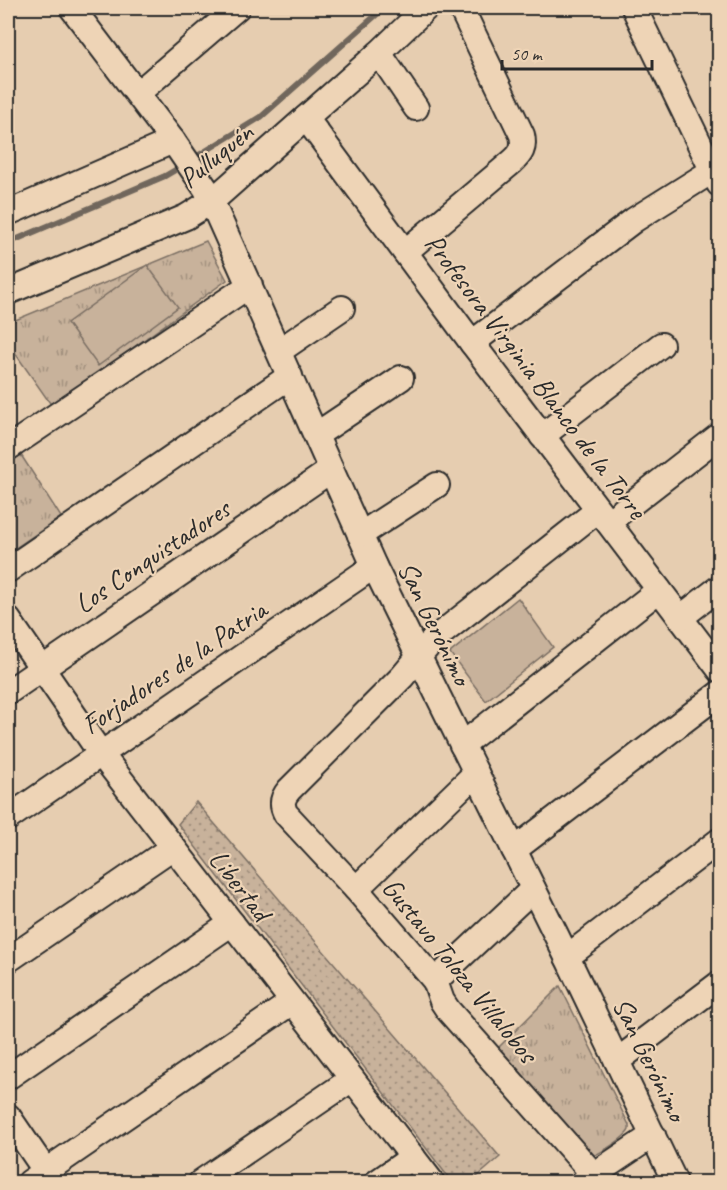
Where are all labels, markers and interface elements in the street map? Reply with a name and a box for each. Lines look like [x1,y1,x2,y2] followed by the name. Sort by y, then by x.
[502,33,652,71] scale bar
[511,43,544,65] text: 50 m
[172,114,261,195] street label: Pulluquén
[417,227,656,527] street label: Profesora Virginia Blanco de la Torre
[68,490,238,621] street label: Los Conquistadores
[390,556,481,693] street label: San Gerónimo
[75,591,275,742] street label: Forjadores de la Patria
[201,842,281,931] street label: Libertad
[375,870,547,1071] street label: Gustavo Toloza Villalobos
[605,992,696,1129] street label: San Gerónimo

